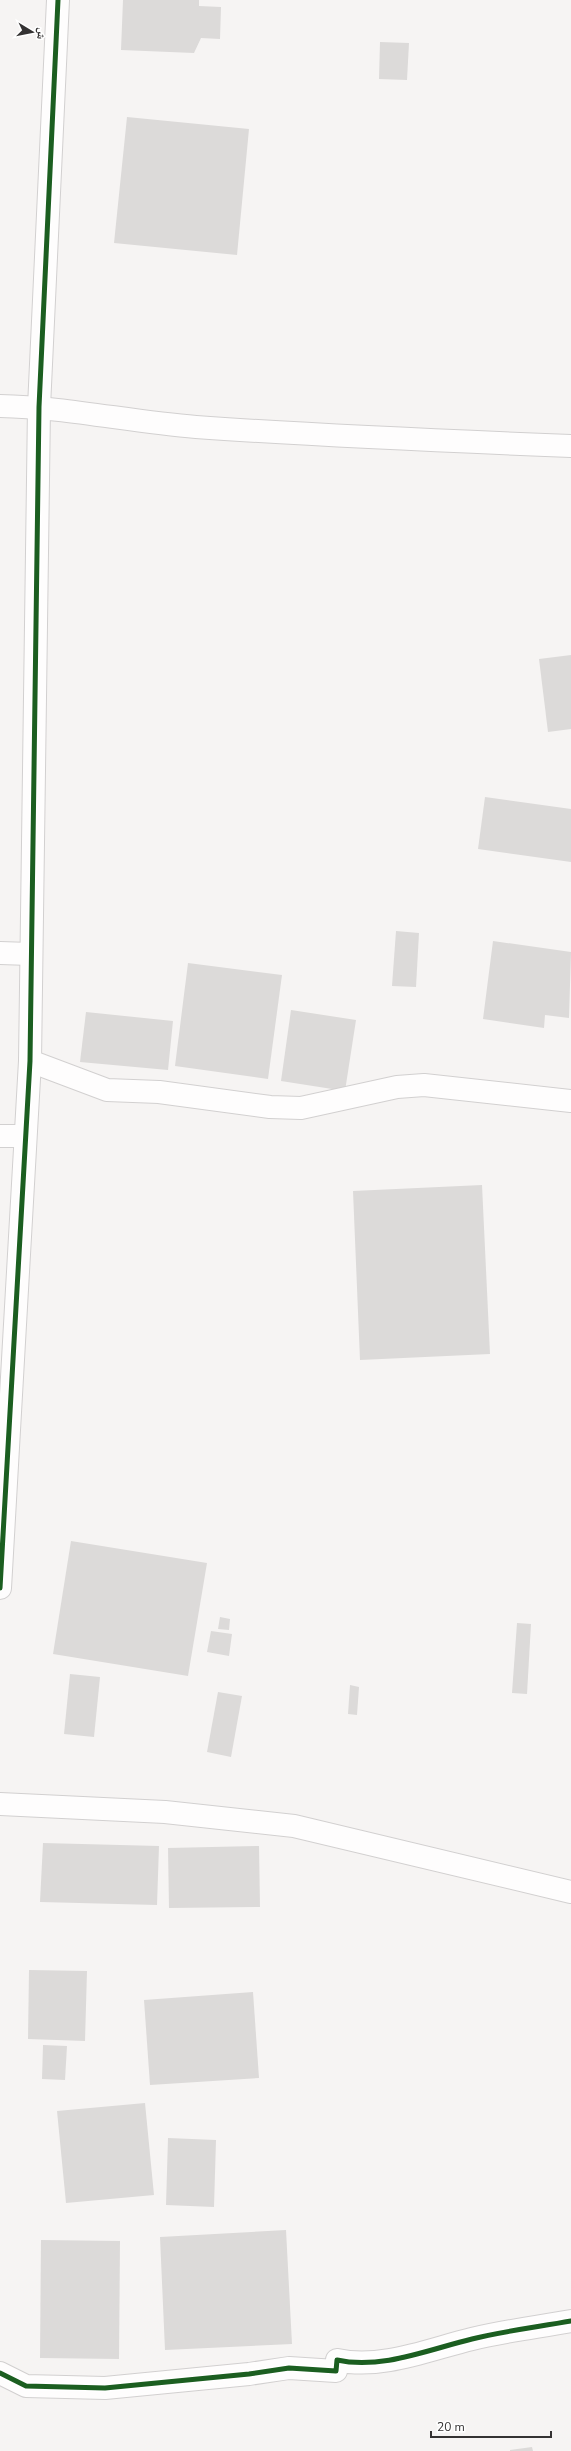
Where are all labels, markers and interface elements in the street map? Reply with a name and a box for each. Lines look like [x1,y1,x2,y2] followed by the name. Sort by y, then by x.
[12,12,52,52] north arrow
[33,27,50,41] text: ش
[431,2413,551,2439] scale bar
[437,2419,465,2435] text: 20 m

